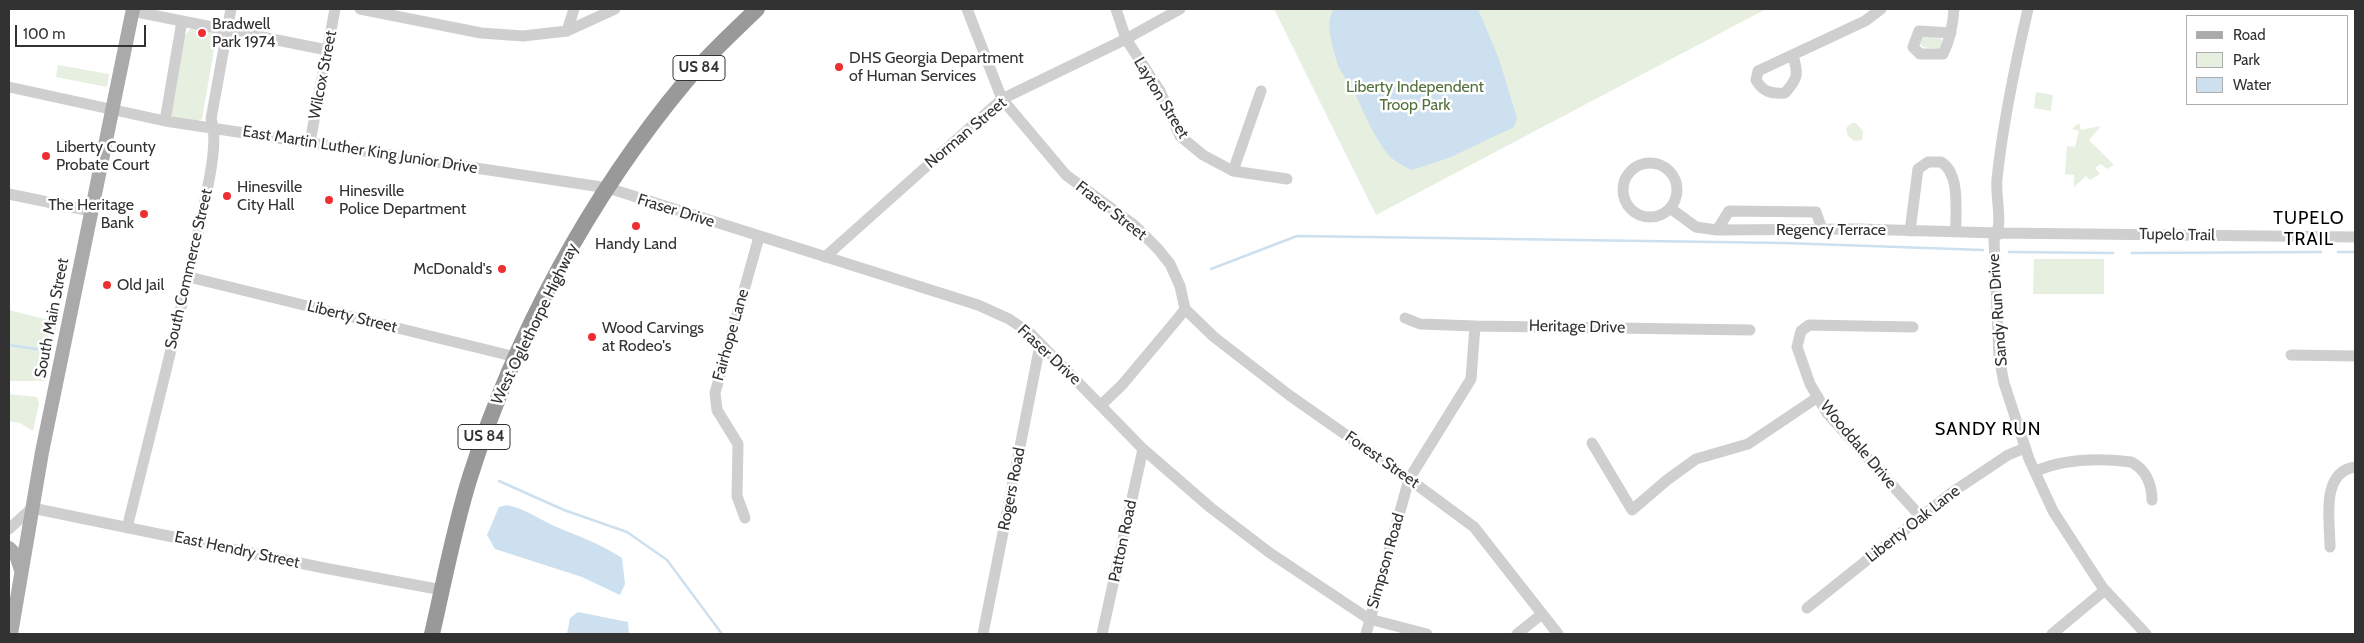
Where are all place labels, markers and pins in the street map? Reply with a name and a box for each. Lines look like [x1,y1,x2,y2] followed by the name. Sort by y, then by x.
[212,14,275,52] place label: Bradwell Park 1974
[196,27,208,39] marker: Bradwell Park 1974
[849,48,1024,86] place label: DHS Georgia Department of Human Services
[833,61,845,73] marker: DHS Georgia Department of Human Services
[56,137,156,175] place label: Liberty County Probate Court
[40,150,52,162] marker: Liberty County Probate Court
[237,177,302,215] place label: Hinesville City Hall
[339,181,466,219] place label: Hinesville Police Department
[221,190,233,202] marker: Hinesville City Hall
[323,194,335,206] marker: Hinesville Police Department
[48,195,134,233] place label: The Heritage Bank
[138,208,150,220] marker: The Heritage Bank
[630,220,642,232] marker: Handy Land
[595,234,677,254] place label: Handy Land
[413,259,492,279] place label: McDonald's
[496,263,508,275] marker: McDonald's
[117,275,164,295] place label: Old Jail
[101,279,113,291] marker: Old Jail
[602,318,704,356] place label: Wood Carvings at Rodeo's
[586,331,598,343] marker: Wood Carvings at Rodeo's

